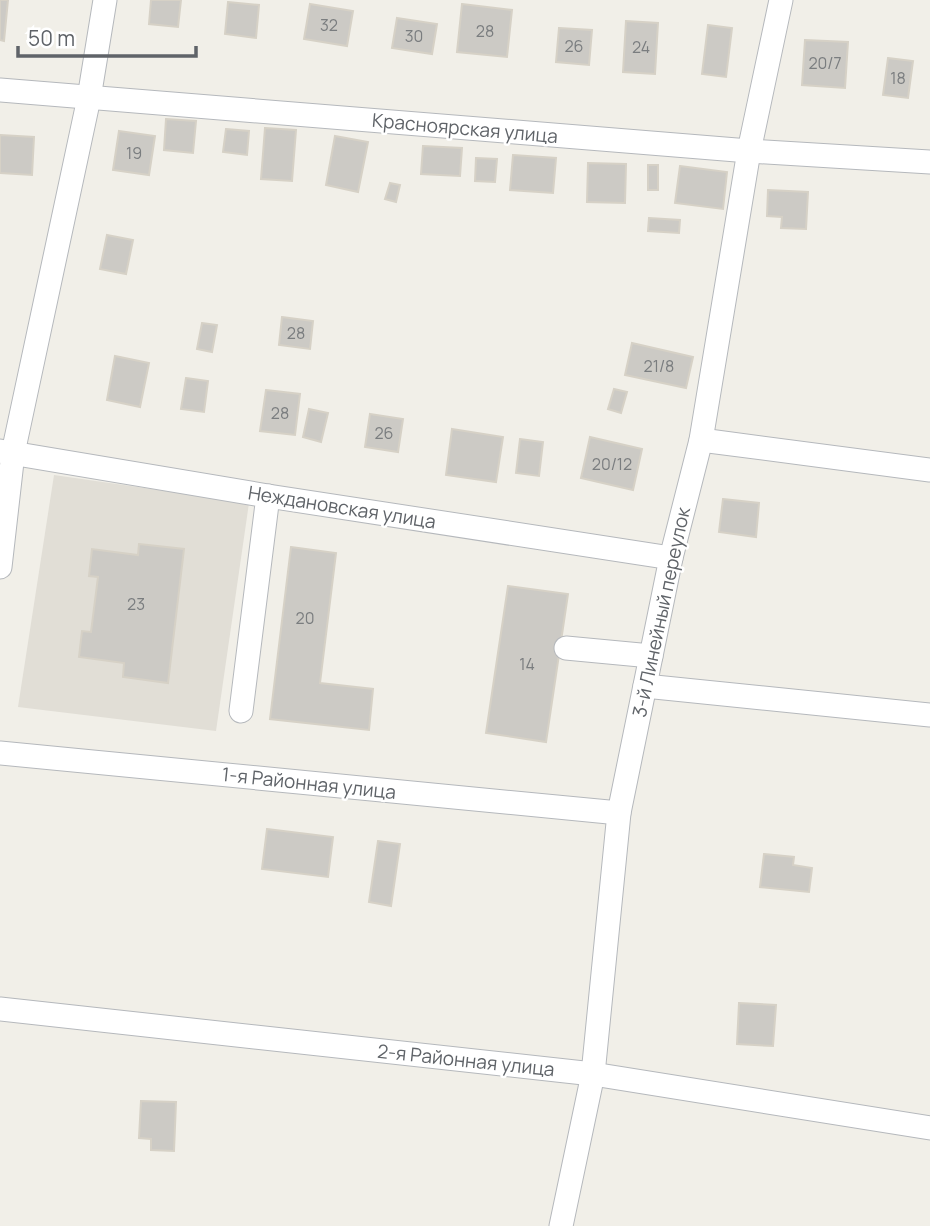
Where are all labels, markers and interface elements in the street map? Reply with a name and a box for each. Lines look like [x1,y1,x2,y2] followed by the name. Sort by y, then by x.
[18,14,196,58] scale bar
[320,14,338,36] house number: 32
[476,20,494,42] house number: 28
[28,24,75,52] text: 50 m
[405,25,423,47] house number: 30
[564,35,584,57] house number: 26
[632,36,650,58] house number: 24
[808,52,842,74] house number: 20/7
[890,67,906,89] house number: 18
[371,107,559,149] street label: Красноярская улица
[126,142,142,164] house number: 19
[287,322,305,344] house number: 28
[644,355,674,377] house number: 21/8
[271,402,289,424] house number: 28
[374,422,394,444] house number: 26
[592,453,632,475] house number: 20/12
[246,479,438,535] street label: Неждановская улица
[626,504,696,719] street label: 3-й Линейный переулок
[127,593,145,615] house number: 23
[296,607,314,629] house number: 20
[519,653,535,675] house number: 14
[221,761,397,805] street label: 1-я Районная улица
[376,1038,556,1082] street label: 2-я Районная улица

